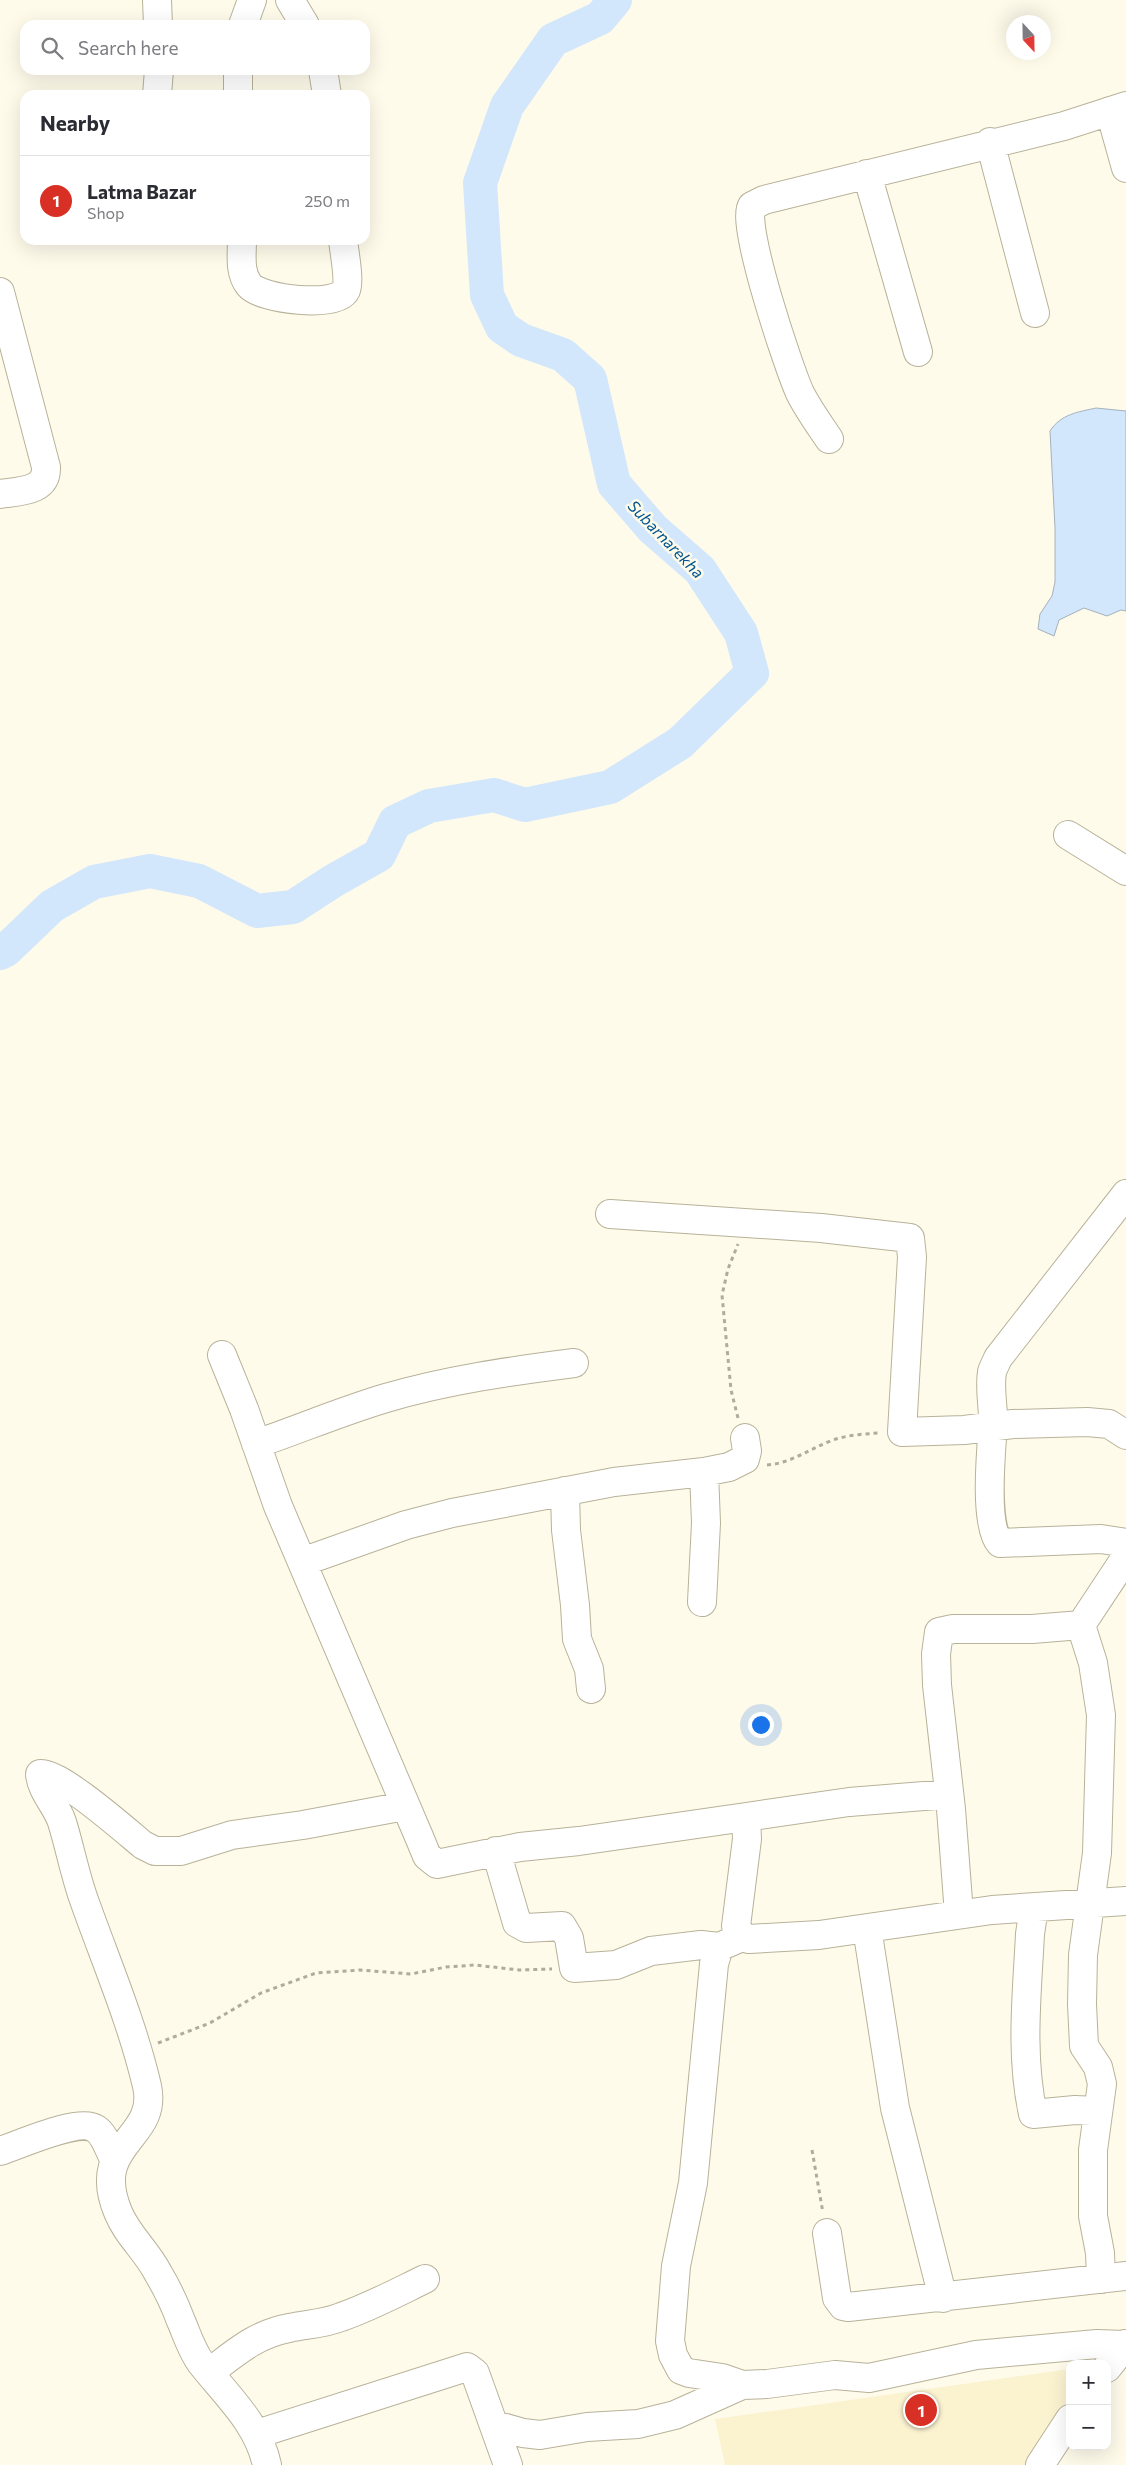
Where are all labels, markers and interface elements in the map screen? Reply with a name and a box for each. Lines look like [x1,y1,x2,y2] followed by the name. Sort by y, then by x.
[1006,15,1051,60] north arrow
[20,20,370,75] search box
[38,34,66,62] icon: search
[78,36,178,59] text: Search here
[40,110,110,135] text: Nearby
[87,180,197,203] text: Latma Bazar
[52,191,60,210] text: 1
[304,191,350,210] text: 250 m
[87,203,125,222] text: Shop
[624,496,708,582] water label: Subarnarekha
[748,1712,774,1738] your location
[1066,2360,1111,2450] map controls
[1066,2360,1111,2405] button: +
[905,2391,937,2429] pin: 1
[1066,2405,1111,2450] button: −

